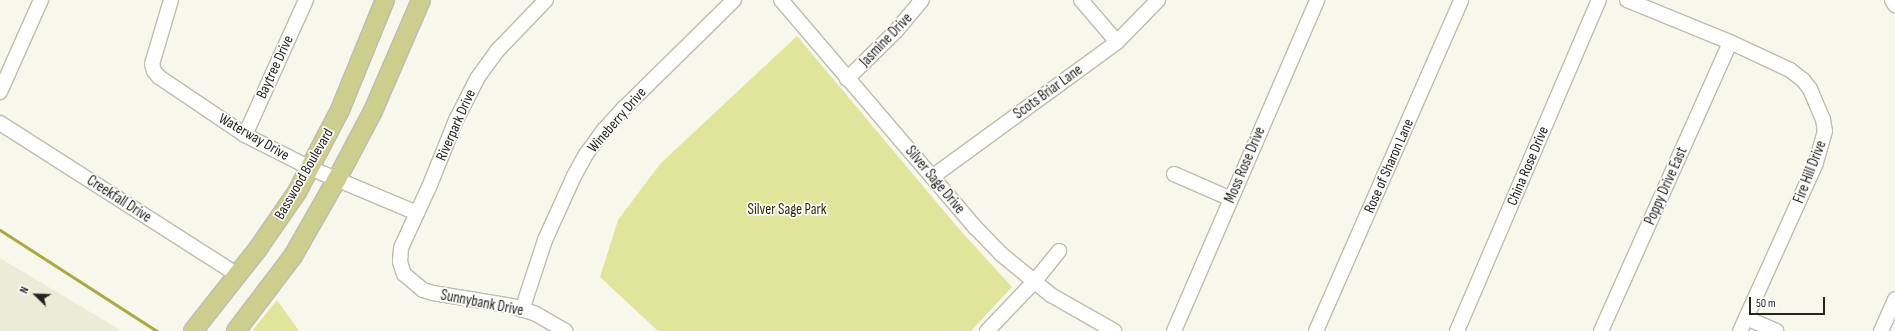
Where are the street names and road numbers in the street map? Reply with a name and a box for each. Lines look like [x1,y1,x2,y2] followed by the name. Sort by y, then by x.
[856,9,916,71] street label: Jasmine Drive
[253,33,297,101] street label: Baytree Drive
[1010,61,1086,123] street label: Scots Briar Lane
[584,84,650,156] street label: Wineberry Drive
[432,86,480,164] street label: Riverpark Drive
[216,110,292,164] street label: Waterway Drive
[1360,116,1418,216] street label: Rose of Sharon Lane
[1221,124,1269,206] street label: Moss Rose Drive
[1503,124,1553,208] street label: China Rose Drive
[271,125,337,223] street label: Basswood Boulevard
[1790,138,1830,206] street label: Fire Hill Drive
[901,142,969,218] street label: Silver Sage Drive
[1641,144,1691,228] street label: Poppy Drive East
[83,172,155,226] street label: Creekfall Drive
[439,286,525,320] street label: Sunnybank Drive

